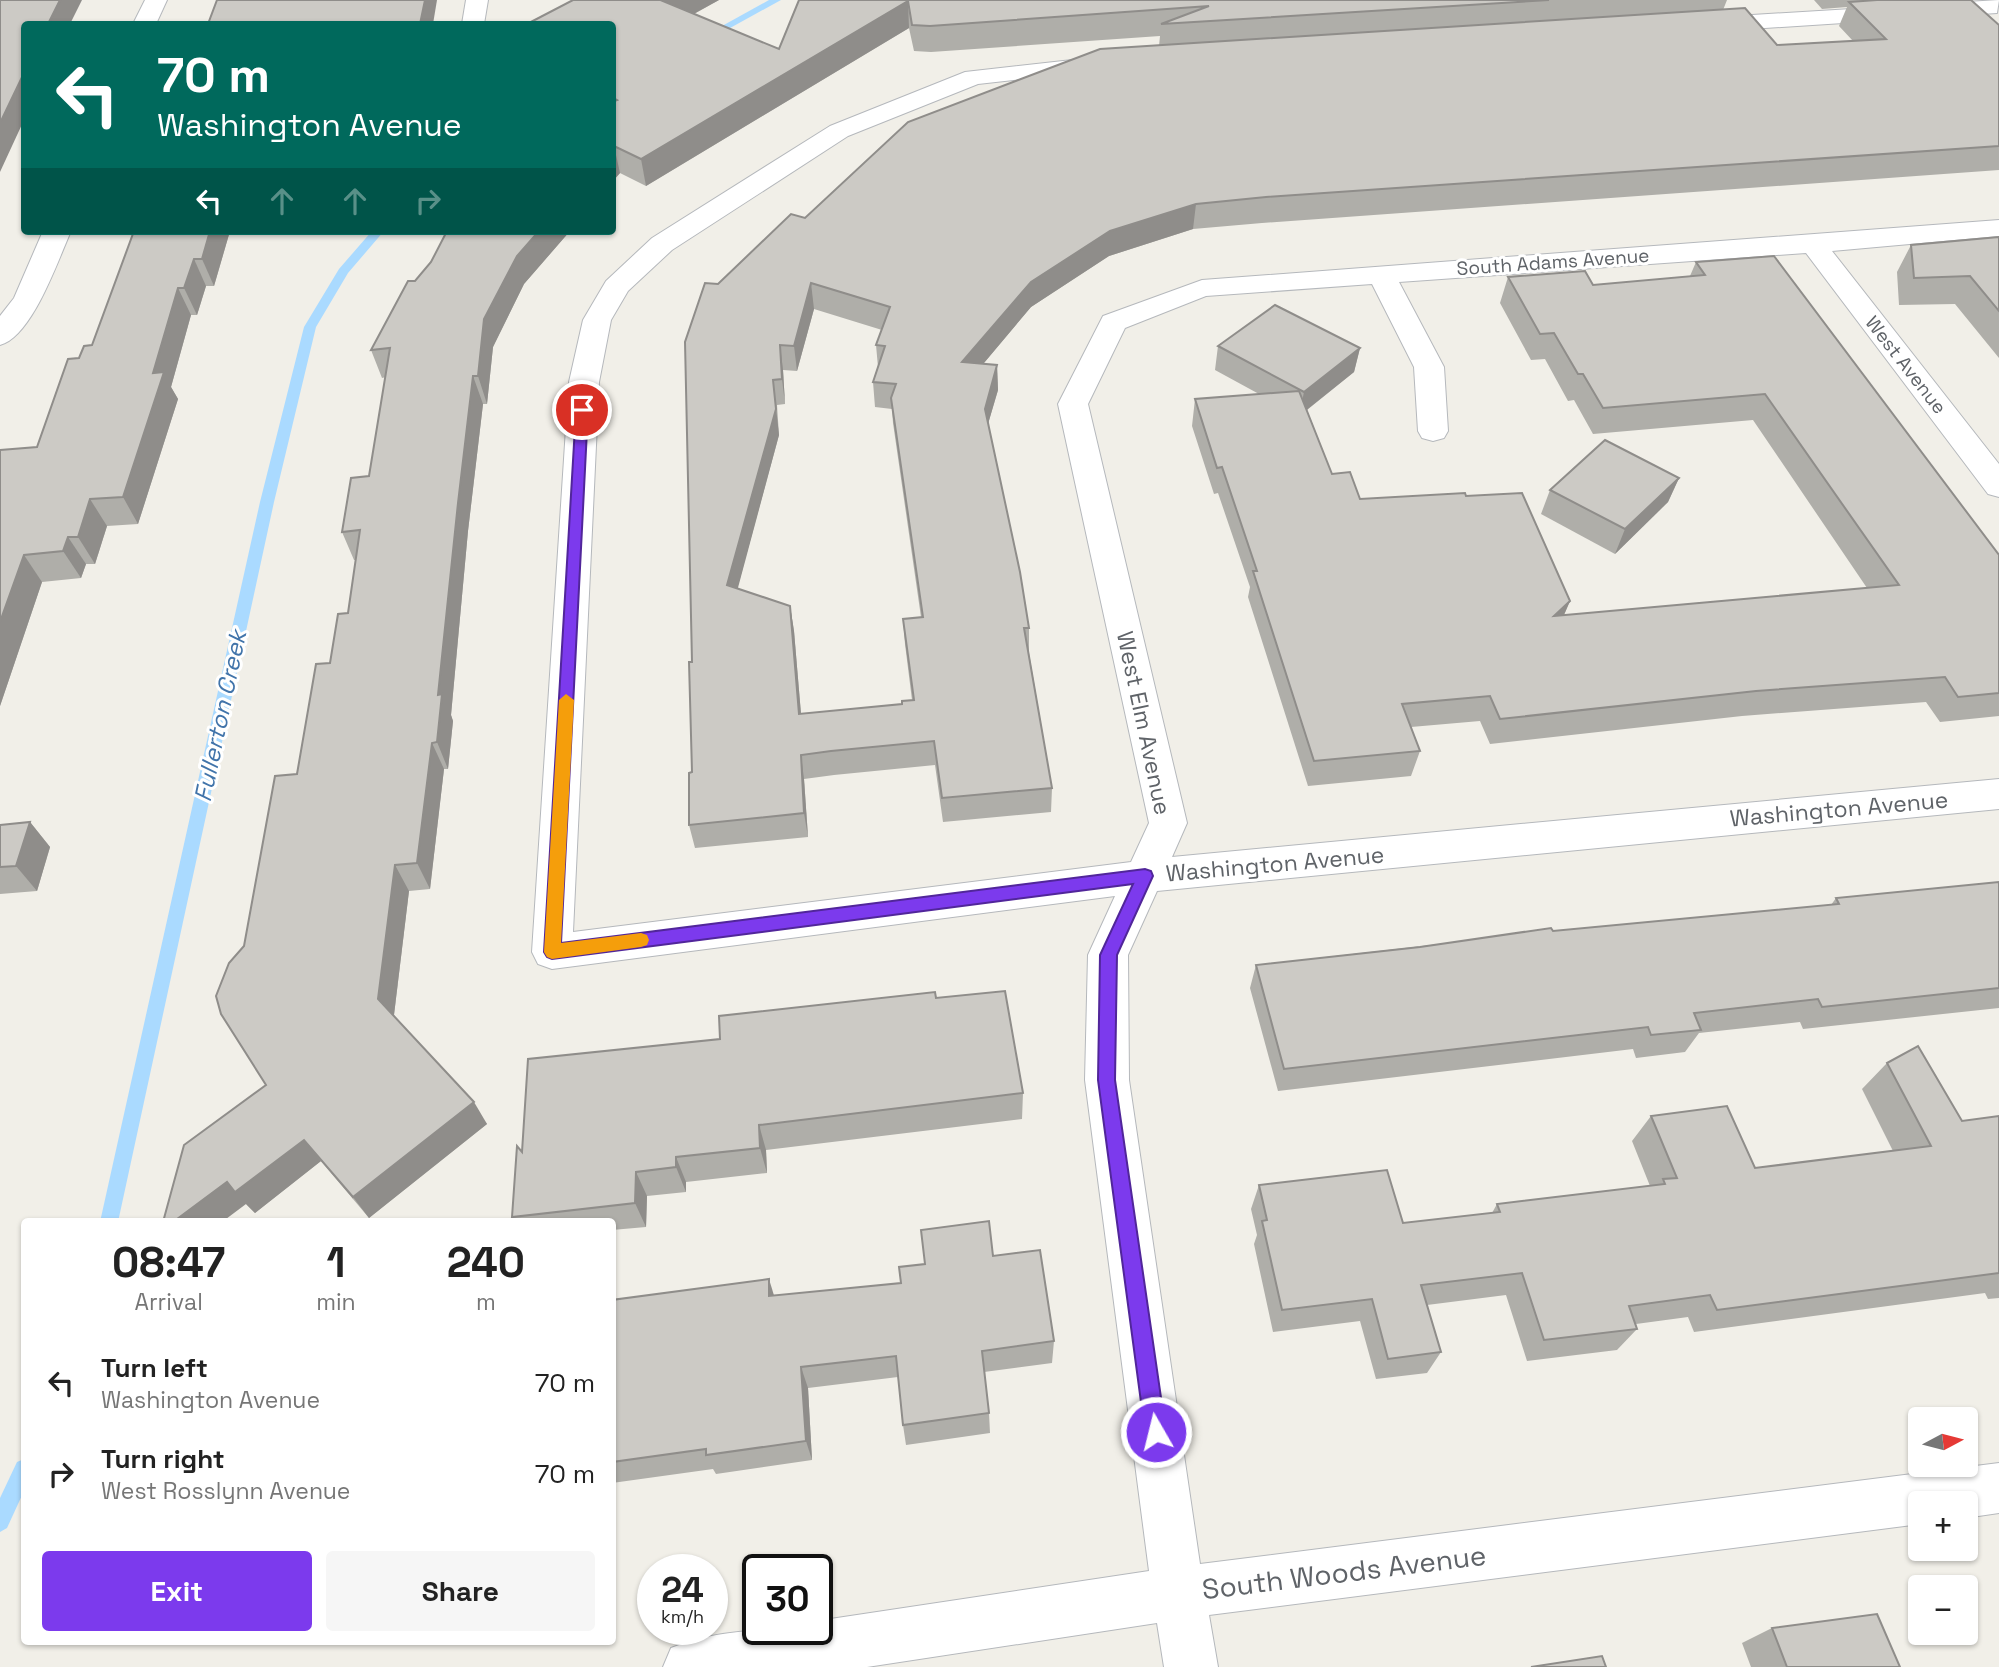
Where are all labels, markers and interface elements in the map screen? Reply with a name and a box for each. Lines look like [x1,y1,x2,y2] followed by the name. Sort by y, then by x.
[157,44,270,106] text: 70 m
[42,49,133,140] icon: left
[157,105,462,145] text: Washington Avenue
[190,182,228,220] icon: left
[263,182,301,220] icon: ahead
[336,182,374,220] icon: ahead
[409,182,447,220] icon: right
[1456,243,1650,281] street label: South Adams Avenue
[1860,311,1952,419] street label: West Avenue
[552,380,612,440] pin
[563,391,601,429] icon: arrive
[187,624,254,804] water label: Fullerton Creek
[1110,628,1178,818] street label: West Elm Avenue
[1729,785,1949,833] street label: Washington Avenue
[1165,840,1385,888] street label: Washington Avenue
[112,1236,225,1289] text: 08:47
[326,1236,345,1289] text: 1
[447,1236,525,1289] text: 240
[134,1287,203,1317] text: Arrival
[316,1287,356,1317] text: min
[476,1287,496,1317] text: m
[101,1351,208,1385] text: Turn left
[42,1364,80,1402] icon: left
[535,1366,595,1400] text: 70 m
[101,1385,320,1415] text: Washington Avenue
[1119,1395,1193,1469] position arrow
[1908,1407,1978,1477] north arrow
[1908,1407,1978,1645] map controls
[101,1442,225,1476] text: Turn right
[42,1455,80,1493] icon: right
[535,1457,595,1491] text: 70 m
[101,1476,351,1506] text: West Rosslynn Avenue
[1908,1491,1978,1561] button: +
[1200,1537,1488,1607] street label: South Woods Avenue
[42,1551,312,1631] button: Exit
[326,1551,595,1631] button: Share
[742,1554,833,1645] speed limit sign: 30
[661,1568,704,1612] text: 24
[1908,1575,1978,1645] button: −
[661,1605,704,1628] text: km/h

